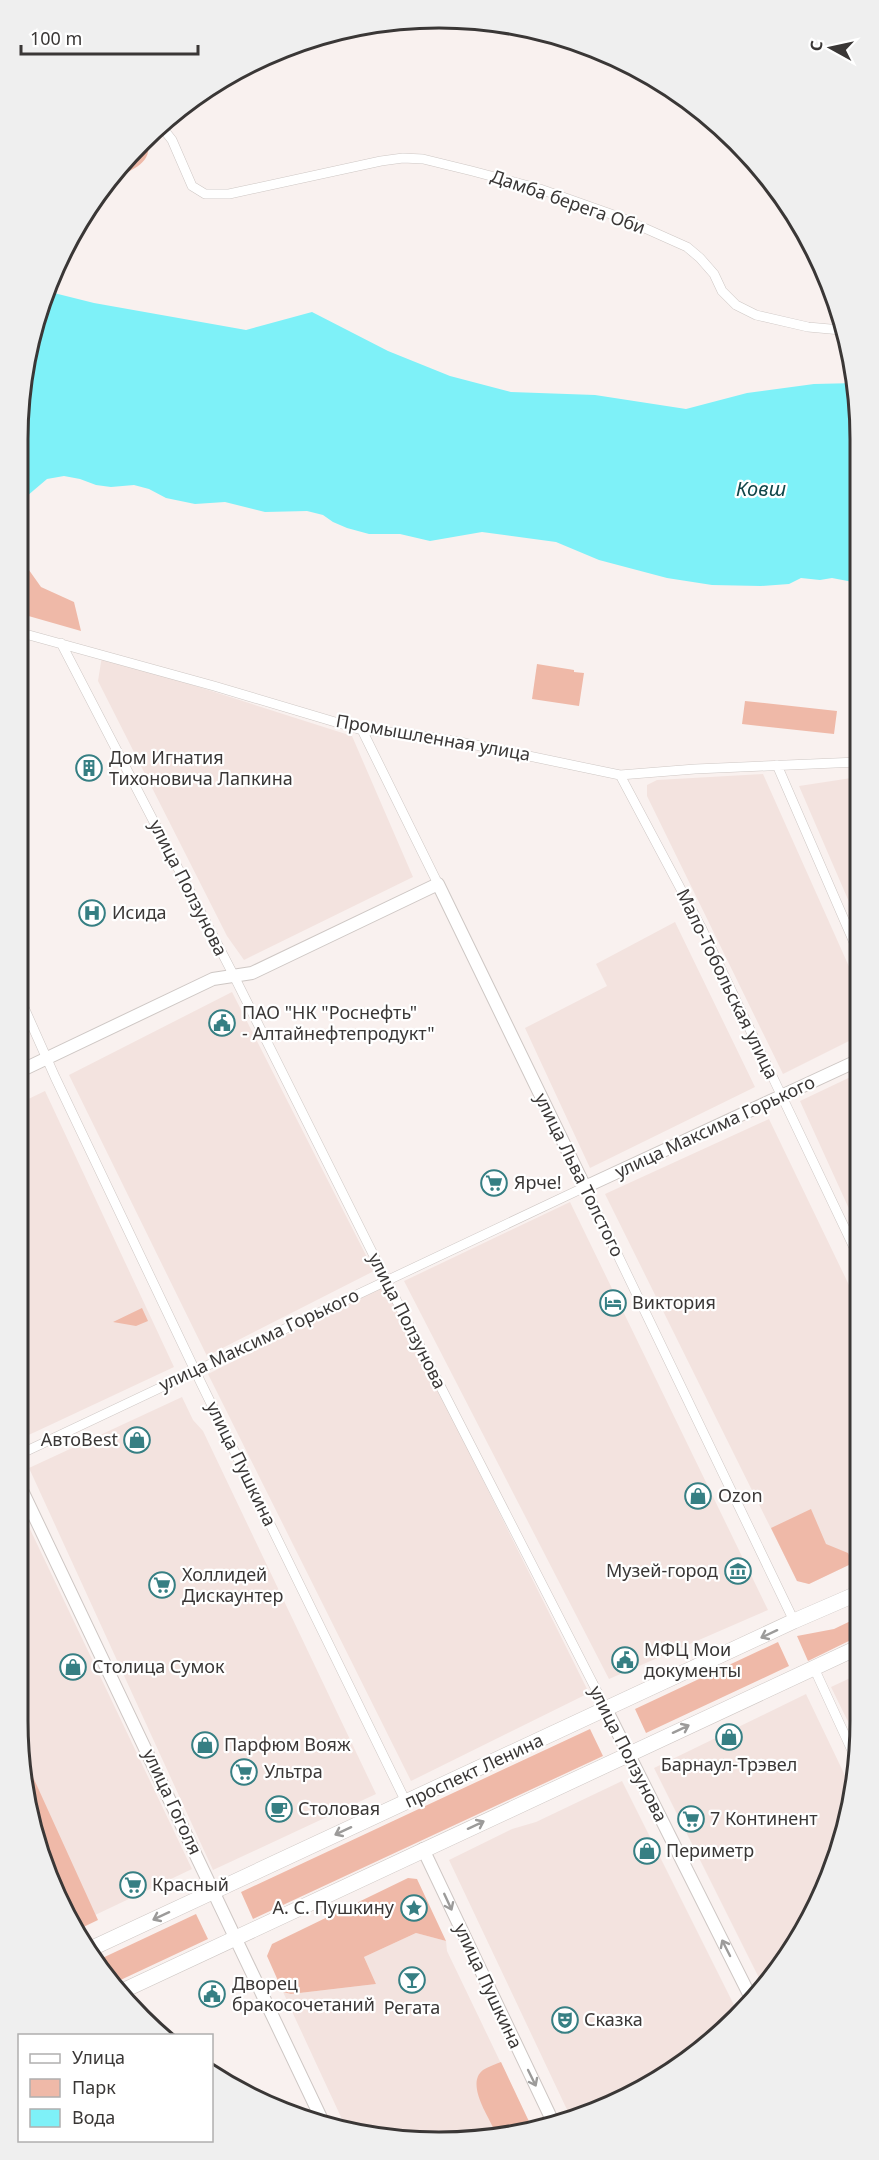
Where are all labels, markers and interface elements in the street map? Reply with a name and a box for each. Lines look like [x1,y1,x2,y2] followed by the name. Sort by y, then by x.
[21,18,198,56] scale bar
[801,18,861,78] north arrow
[30,26,82,50] text: 100 m
[805,39,828,53] text: С
[488,163,649,239] street label: Дамба берега Оби
[736,475,786,502] water label: Ковш
[334,708,532,766] street label: Промышленная улица
[109,745,293,790] place label: Дом Игнатия Тихоновича Лапкина
[74,753,104,783] building icon: Дом Игнатия Тихоновича Лапкина
[144,815,234,960] street label: улица Ползунова
[671,885,784,1083] street label: Мало-Тобольская улица
[77,898,107,928] hospital icon: Исида
[112,900,167,924] place label: Исида
[242,1000,435,1045] place label: ПАО "НК "Роснефть" - Алтайнефтепродукт"
[207,1008,237,1038] public building icon: ПАО "НК "Роснефть" - Алтайнефтепродукт"
[611,1069,818,1183] street label: улица Максима Горького
[530,1089,630,1261] street label: улица Льва Толстого
[479,1168,509,1198] supermarket icon: Ярче!
[514,1170,562,1194] place label: Ярче!
[363,1248,453,1393] street label: улица Ползунова
[155,1282,362,1396] street label: улица Максима Горького
[598,1288,628,1318] hotel icon: Виктория
[632,1290,716,1314] place label: Виктория
[201,1397,282,1530] street label: улица Пушкина
[122,1425,152,1455] shop icon: АвтоBest
[41,1427,118,1451] place label: АвтоBest
[683,1481,713,1511] shop icon: Ozon
[718,1483,763,1507] place label: Ozon
[723,1556,753,1586] museum icon: Музей-город
[606,1558,718,1582] place label: Музей-город
[182,1562,284,1607] place label: Холлидей Дискаунтер
[147,1570,177,1600] supermarket icon: Холлидей Дискаунтер
[760,1628,778,1640] one-way arrow
[644,1637,741,1682] place label: МФЦ Мои документы
[610,1645,640,1675] public building icon: МФЦ Мои документы
[58,1652,88,1682] shop icon: Столица Сумок
[92,1654,225,1678] place label: Столица Сумок
[584,1681,674,1826] street label: улица Ползунова
[714,1722,744,1752] shop icon: Барнаул-Трэвел
[672,1723,690,1735] one-way arrow
[400,1727,547,1813] street label: проспект Ленина
[190,1730,220,1760] shop icon: Парфюм Вояж
[224,1732,351,1756] place label: Парфюм Вояж
[138,1745,208,1858] street label: улица Гоголя
[661,1752,797,1776] place label: Барнаул-Трэвел
[229,1757,259,1787] supermarket icon: Ультра
[264,1759,323,1783] place label: Ультра
[264,1794,294,1824] cafe icon: Столовая
[298,1796,380,1820] place label: Столовая
[676,1804,706,1834] supermarket icon: 7 Континент
[710,1806,818,1830] place label: 7 Континент
[467,1818,485,1830] one-way arrow
[335,1826,353,1838] one-way arrow
[632,1836,662,1866] shop icon: Периметр
[666,1838,754,1862] place label: Периметр
[118,1870,148,1900] supermarket icon: Красный
[152,1872,229,1896] place label: Красный
[399,1893,429,1923] place icon: А. С. Пушкину
[443,1893,455,1911] one-way arrow
[273,1895,395,1919] place label: А. С. Пушкину
[153,1910,171,1922] one-way arrow
[449,1919,529,2052] street label: улица Пушкина
[720,1939,731,1957] one-way arrow
[397,1965,427,1995] bar icon: Регата
[232,1971,375,2016] place label: Дворец бракосочетаний
[197,1979,227,2009] public building icon: Дворец бракосочетаний
[384,1995,440,2019] place label: Регата
[550,2005,580,2035] theatre icon: Сказка
[584,2007,643,2031] place label: Сказка
[18,2034,213,2142] legend
[72,2045,125,2069] text: Улица
[527,2069,538,2087] one-way arrow
[72,2075,116,2099] text: Парк
[72,2105,115,2129] text: Вода

